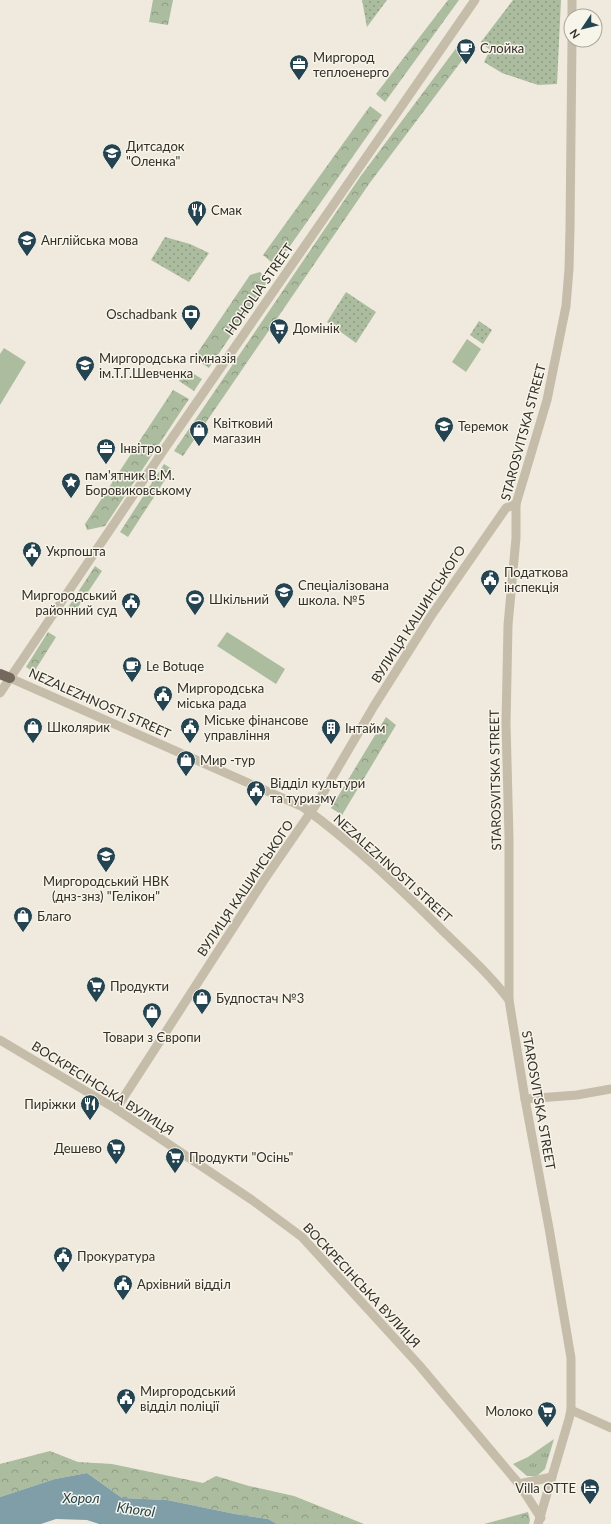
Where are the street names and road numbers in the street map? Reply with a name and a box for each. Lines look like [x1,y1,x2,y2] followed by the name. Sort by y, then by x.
[221,240,297,338] street label: HOHOLIA STREET
[497,362,549,502] street label: STAROSVITSKA STREET
[368,542,468,686] street label: ВУЛИЦЯ КАШИНСЬКОГО
[27,664,174,742] street label: NEZALEZHNOSTI STREET
[486,709,504,851] street label: STAROSVITSKA STREET
[331,811,456,926] street label: NEZALEZHNOSTI STREET
[193,817,297,959] street label: ВУЛИЦЯ КАШИНСЬКОГО
[519,1029,559,1171] street label: STAROSVITSKA STREET
[29,1038,177,1138] street label: ВОСКРЕСІНСЬКА ВУЛИЦЯ
[300,1219,424,1351] street label: ВОСКРЕСІНСЬКА ВУЛИЦЯ

